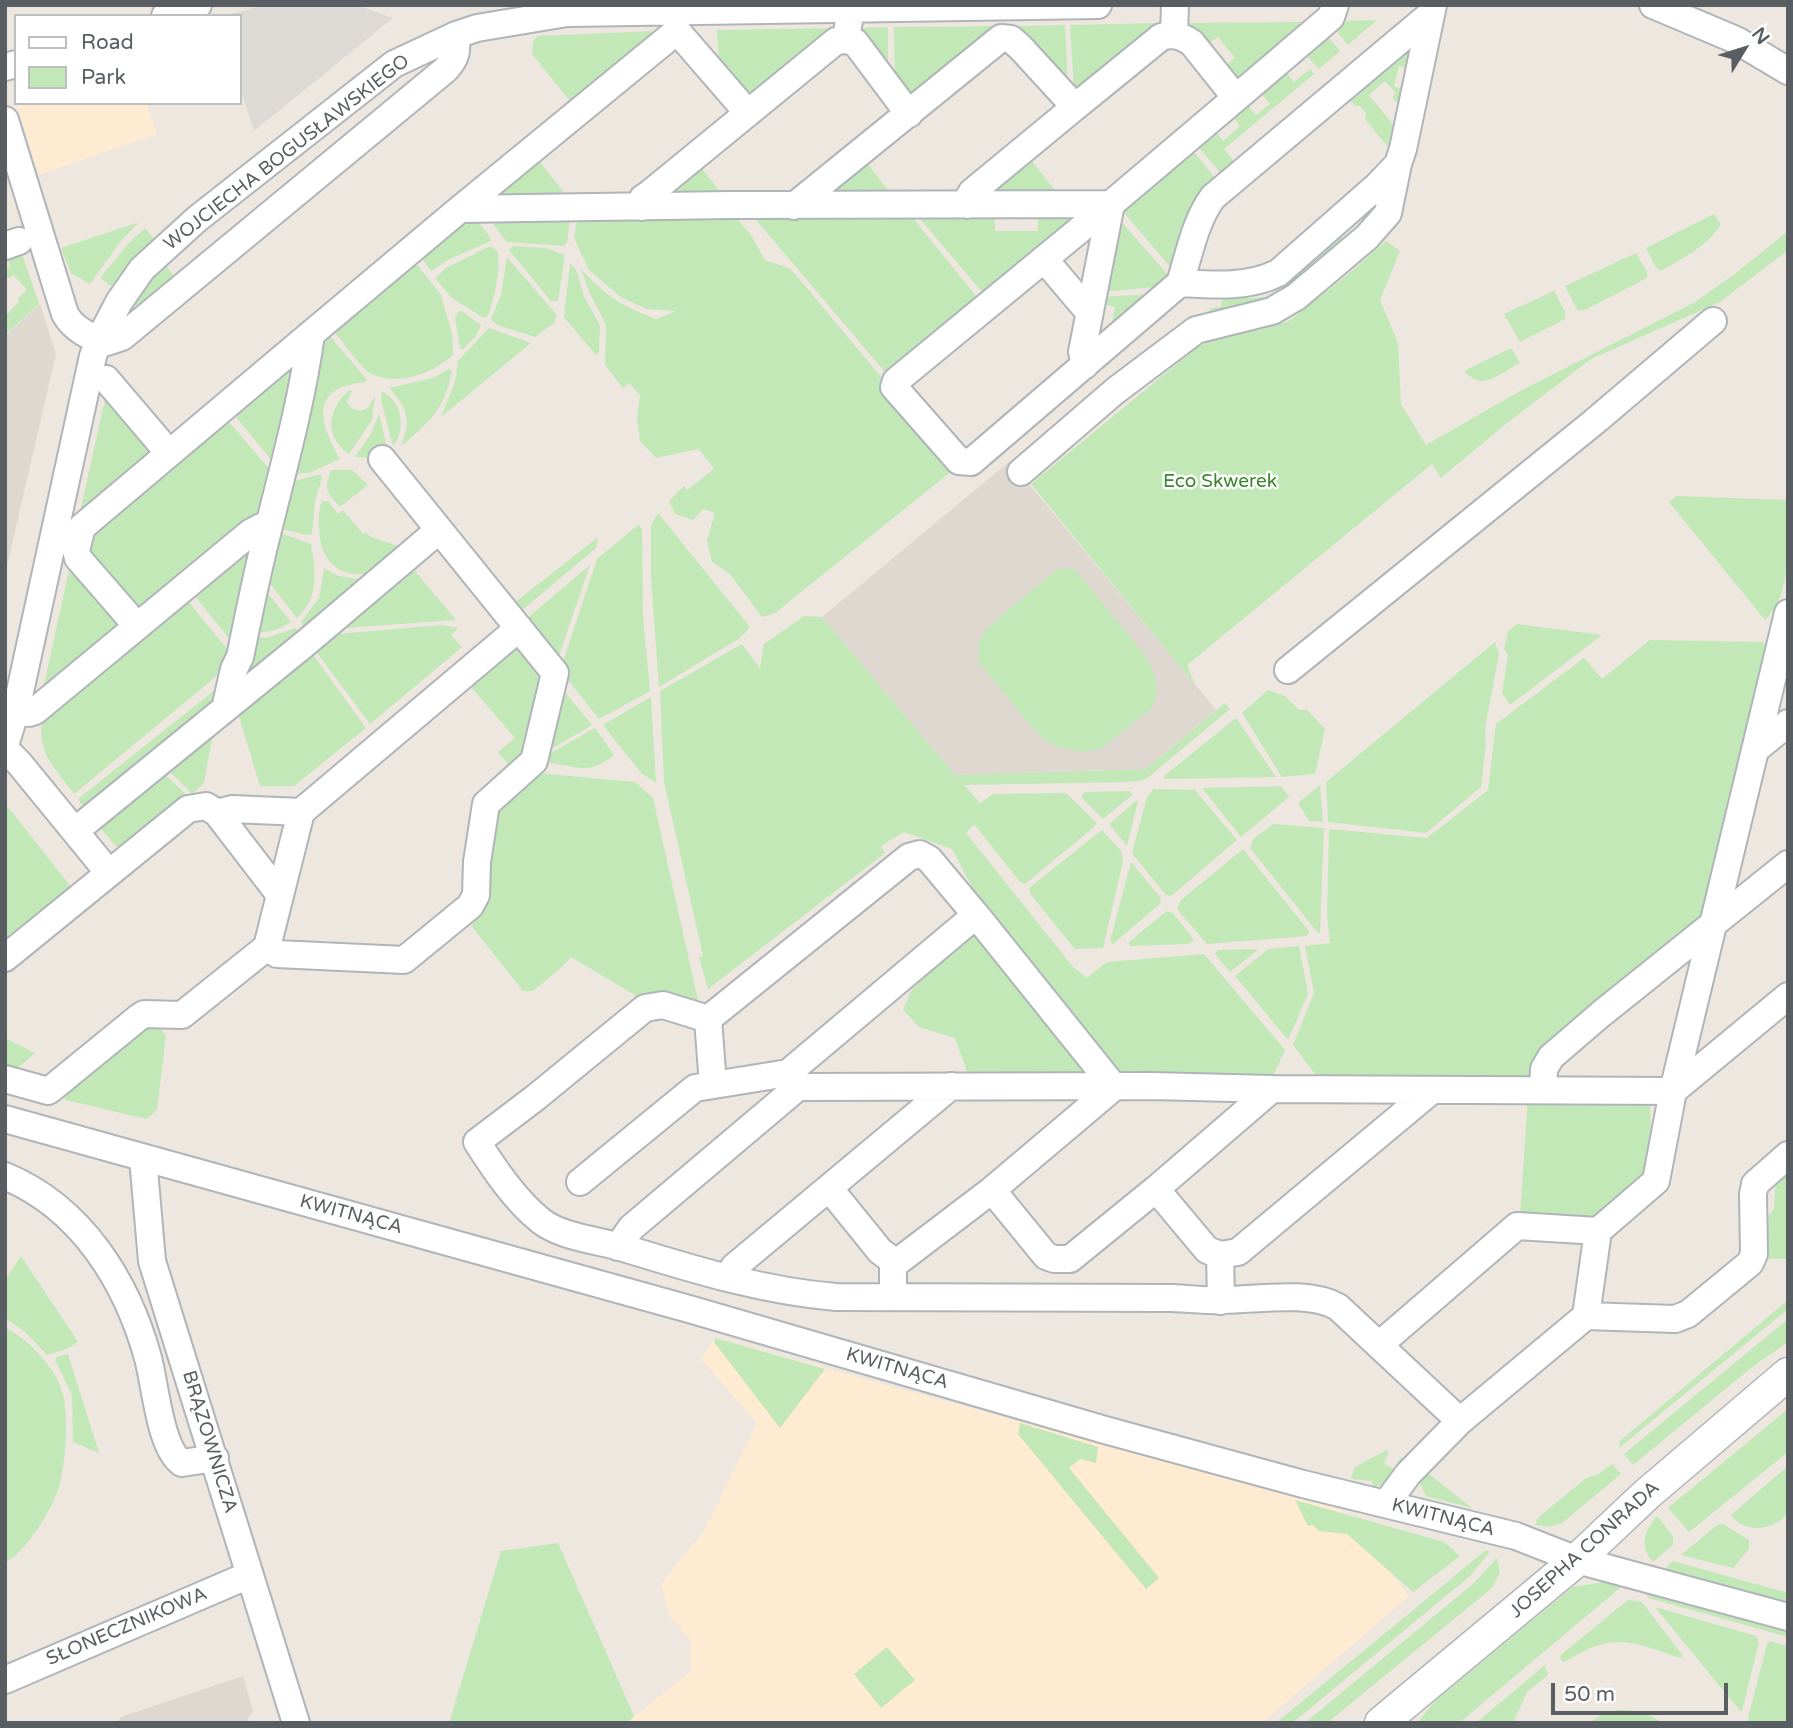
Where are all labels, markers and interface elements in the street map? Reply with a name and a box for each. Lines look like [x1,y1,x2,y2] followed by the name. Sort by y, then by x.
[14,14,242,105] legend
[1709,14,1779,84] north arrow
[1747,23,1774,49] text: N
[81,30,134,55] text: Road
[160,50,414,256] street label: WOJCIECHA BOGUSŁAWSKIEGO
[81,65,126,90] text: Park
[1163,471,1277,493] park label: Eco Skwerek
[297,1190,405,1240] street label: KWITNĄCA
[843,1344,951,1394] street label: KWITNĄCA
[176,1368,242,1516] street label: BRĄZOWNICZA
[1505,1477,1665,1623] street label: JOSEPHA CONRADA
[1389,1494,1497,1542] street label: KWITNĄCA
[43,1583,211,1671] street label: SŁONECZNIKOWA
[1555,1668,1732,1712] scale bar
[1564,1682,1615,1707] text: 50 m

